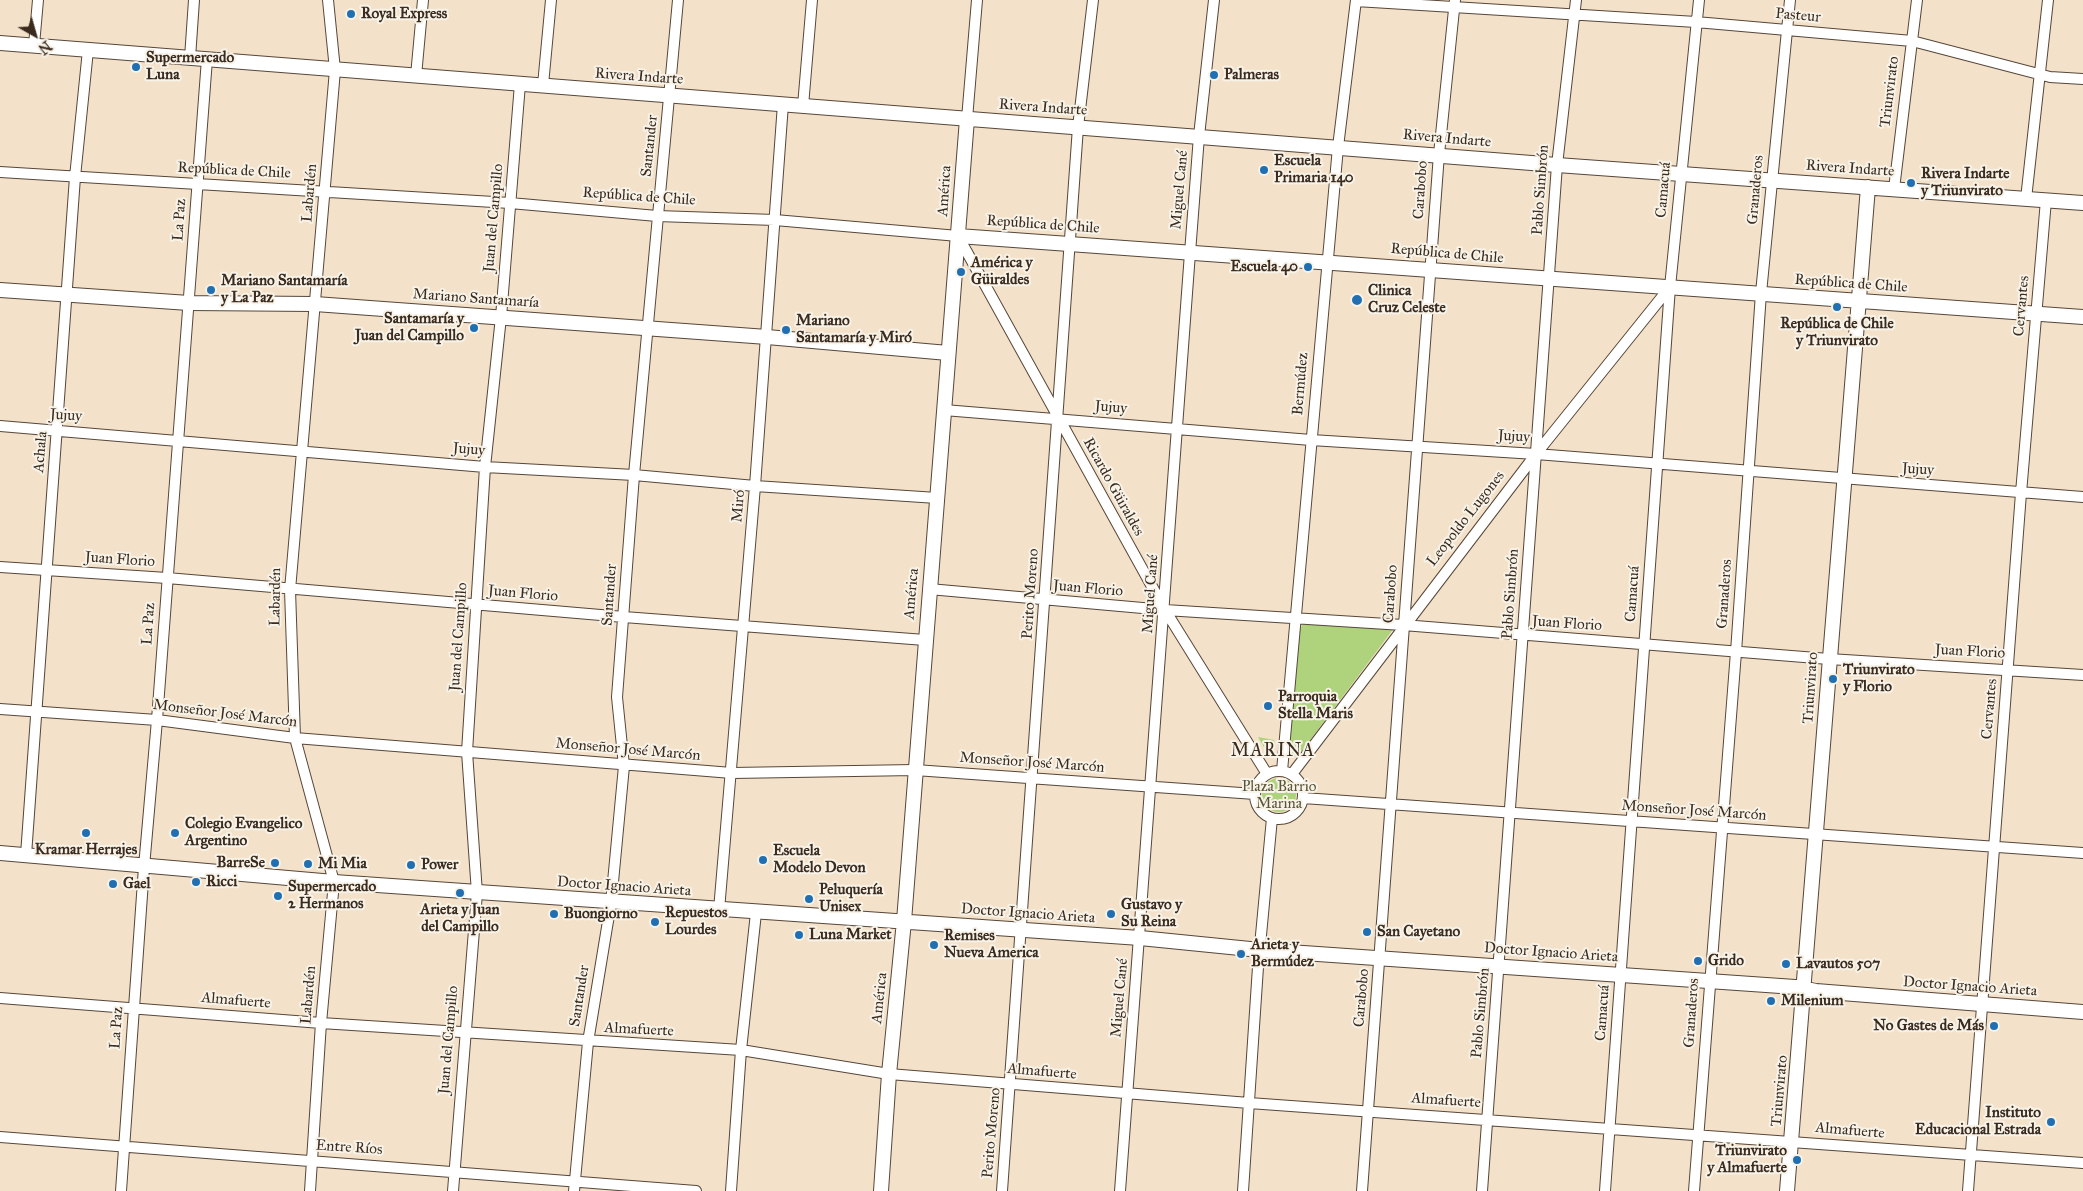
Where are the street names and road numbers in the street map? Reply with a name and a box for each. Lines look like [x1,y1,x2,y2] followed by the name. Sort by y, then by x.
[1775,5,1821,27] street label: Pasteur
[1877,55,1903,129] street label: Triunvirato
[594,65,684,89] street label: Rivera Indarte
[998,96,1088,120] street label: Rivera Indarte
[638,114,662,178] street label: Santander
[1402,126,1492,152] street label: Rivera Indarte
[1529,144,1553,236] street label: Pablo Simbrón
[1168,150,1192,230] street label: Miguel Cané
[1744,154,1768,226] street label: Granaderos
[1805,157,1895,181] street label: Rivera Indarte
[177,159,291,183] street label: República de Chile
[1410,160,1432,220] street label: Carabobo
[1653,161,1675,219] street label: Camacuá
[298,163,322,223] street label: Labardén
[480,163,508,273] street label: Juan del Campillo
[934,165,956,217] street label: América
[582,184,696,210] street label: República de Chile
[170,198,190,242] street label: La Paz
[986,212,1100,238] street label: República de Chile
[1390,240,1504,268] street label: República de Chile
[1794,271,1908,297] street label: República de Chile
[2010,275,2034,337] street label: Cervantes
[412,286,540,312] street label: Mariano Santamaría
[1289,352,1313,416] street label: Bermúdez
[1094,398,1128,418] street label: Jujuy
[49,406,83,426] street label: Jujuy
[1497,427,1531,447] street label: Jujuy
[30,431,52,473] street label: Achala
[1079,435,1147,539] street label: Ricardo Güiraldes
[452,440,486,460] street label: Jujuy
[1901,460,1935,480] street label: Jujuy
[1423,468,1509,570] street label: Leopoldo Lugones
[729,489,749,523] street label: Miró
[1019,548,1043,640] street label: Perito Moreno
[1499,548,1523,640] street label: Pablo Simbrón
[84,549,156,571] street label: Juan Florio
[1139,554,1163,634] street label: Miguel Cané
[1714,559,1736,629] street label: Granaderos
[599,563,621,627] street label: Santander
[1380,564,1402,624] street label: Carabobo
[1622,565,1644,623] street label: Camacuá
[266,568,286,626] street label: Labardén
[901,568,923,620] street label: América
[1052,577,1124,601] street label: Juan Florio
[446,582,472,692] street label: Juan del Campillo
[487,582,559,606] street label: Juan Florio
[139,602,159,646] street label: La Paz
[1531,613,1603,635] street label: Juan Florio
[1934,641,2006,663] street label: Juan Florio
[1800,652,1822,724] street label: Triunvirato
[1978,678,2002,740] street label: Cervantes
[152,696,298,732] street label: Monseñor José Marcón
[555,735,701,765] street label: Monseñor José Marcón
[959,749,1105,777] street label: Monseñor José Marcón
[1621,797,1767,825] street label: Monseñor José Marcón
[556,873,692,901] street label: Doctor Ignacio Arieta
[960,900,1096,928] street label: Doctor Ignacio Arieta
[1483,939,1619,967] street label: Doctor Ignacio Arieta
[1108,958,1132,1038] street label: Miguel Cané
[566,964,594,1028] street label: Santander
[297,965,321,1025] street label: Labardén
[1468,967,1494,1059] street label: Pablo Simbrón
[1350,968,1374,1028] street label: Carabobo
[868,972,892,1024] street label: América
[1902,973,2038,1001] street label: Doctor Ignacio Arieta
[1681,978,1703,1048] street label: Granaderos
[1592,984,1614,1042] street label: Camacuá
[435,985,463,1095] street label: Juan del Campillo
[201,989,271,1013] street label: Almafuerte
[107,1006,127,1050] street label: La Paz
[604,1019,674,1041] street label: Almafuerte
[1768,1054,1792,1128] street label: Triunvirato
[1007,1060,1077,1084] street label: Almafuerte
[979,1087,1005,1179] street label: Perito Moreno
[1411,1090,1481,1112] street label: Almafuerte
[1815,1119,1885,1143] street label: Almafuerte
[315,1137,383,1159] street label: Entre Ríos

